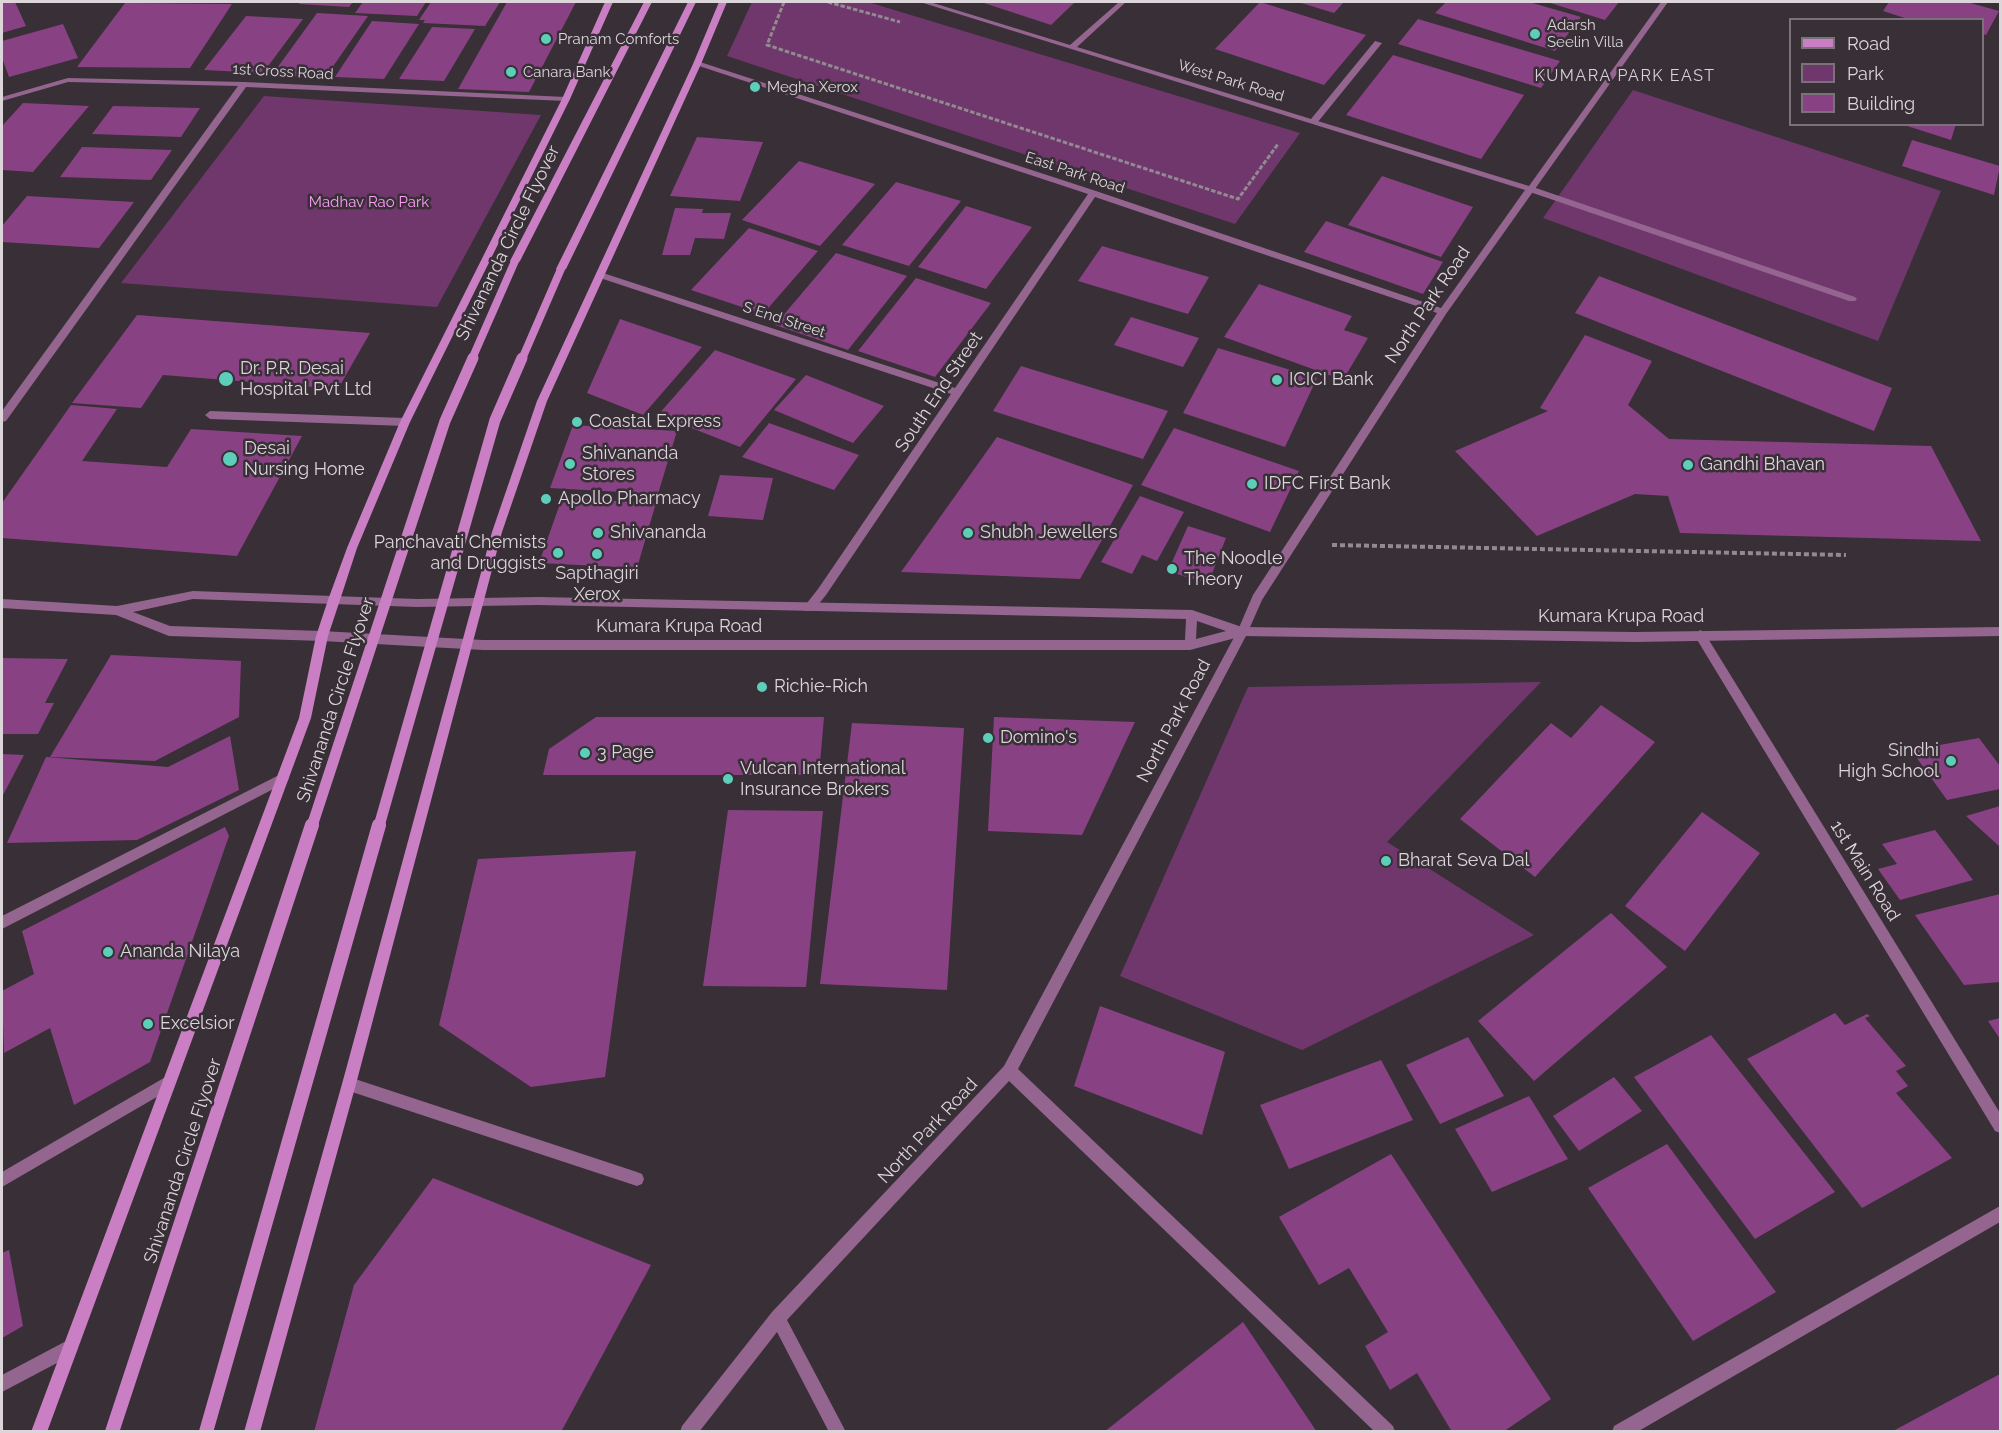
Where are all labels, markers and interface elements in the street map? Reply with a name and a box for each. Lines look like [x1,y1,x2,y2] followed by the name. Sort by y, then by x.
[1547,16,1623,51] place label: Adarsh Seelin Villa
[1789,18,1984,126] legend
[1528,27,1542,41] marker: Adarsh Seelin Villa
[558,30,679,48] place label: Pranam Comforts
[539,32,553,46] marker: Pranam Comforts
[1847,33,1890,54] text: Road
[1176,56,1286,106] street label: West Park Road
[232,60,334,84] street label: 1st Cross Road
[523,63,610,81] place label: Canara Bank
[1847,63,1884,84] text: Park
[504,65,518,79] marker: Canara Bank
[1534,66,1716,86] district label: KUMARA PARK EAST
[767,78,858,96] place label: Megha Xerox
[748,80,762,94] marker: Megha Xerox
[1847,93,1915,114] text: Building
[451,142,565,344] street label: Shivananda Circle Flyover
[1023,148,1127,198] street label: East Park Road
[309,193,429,211] park label: Madhav Rao Park
[1381,242,1475,368] street label: North Park Road
[741,298,827,342] street label: S End Street
[891,328,987,456] street label: South End Street
[240,358,372,400] place label: Dr. P.R. Desai Hospital Pvt Ltd
[1289,369,1374,391] place label: ICICI Bank
[217,370,235,388] marker: Dr. P.R. Desai Hospital Pvt Ltd
[1270,373,1284,387] marker: ICICI Bank
[589,411,721,433] place label: Coastal Express
[570,415,584,429] marker: Coastal Express
[244,438,365,480] place label: Desai Nursing Home
[582,443,678,486] place label: Shivananda Stores
[221,450,239,468] marker: Desai Nursing Home
[1700,454,1825,476] place label: Gandhi Bhavan
[563,457,577,471] marker: Shivananda Stores
[1681,458,1695,472] marker: Gandhi Bhavan
[1264,473,1391,495] place label: IDFC First Bank
[1245,477,1259,491] marker: IDFC First Bank
[558,488,701,510] place label: Apollo Pharmacy
[539,492,553,506] marker: Apollo Pharmacy
[610,522,706,544] place label: Shivananda
[980,522,1117,544] place label: Shubh Jewellers
[591,526,605,540] marker: Shivananda
[961,526,975,540] marker: Shubh Jewellers
[374,532,546,574] place label: Panchavati Chemists and Druggists
[551,546,565,560] marker: Panchavati Chemists and Druggists
[590,547,604,561] marker: Sapthagiri Xerox
[1184,548,1282,590] place label: The Noodle Theory
[1165,562,1179,576] marker: The Noodle Theory
[555,563,639,606] place label: Sapthagiri Xerox
[293,595,379,805] street label: Shivananda Circle Flyover
[1538,606,1704,628] street label: Kumara Krupa Road
[596,616,762,638] street label: Kumara Krupa Road
[1132,656,1216,786] street label: North Park Road
[774,676,868,698] place label: Richie-Rich
[755,680,769,694] marker: Richie-Rich
[1000,727,1077,749] place label: Domino's
[981,731,995,745] marker: Domino's
[1838,740,1939,783] place label: Sindhi High School
[597,742,654,764] place label: 3 Page
[578,746,592,760] marker: 3 Page
[1944,754,1958,768] marker: Sindhi High School
[740,758,906,800] place label: Vulcan International Insurance Brokers
[721,772,735,786] marker: Vulcan International Insurance Brokers
[1825,817,1905,925] street label: 1st Main Road
[1398,850,1529,872] place label: Bharat Seva Dal
[1379,854,1393,868] marker: Bharat Seva Dal
[120,941,240,963] place label: Ananda Nilaya
[101,945,115,959] marker: Ananda Nilaya
[160,1013,235,1035] place label: Excelsior
[141,1017,155,1031] marker: Excelsior
[140,1056,226,1266] street label: Shivananda Circle Flyover
[874,1074,982,1188] street label: North Park Road

